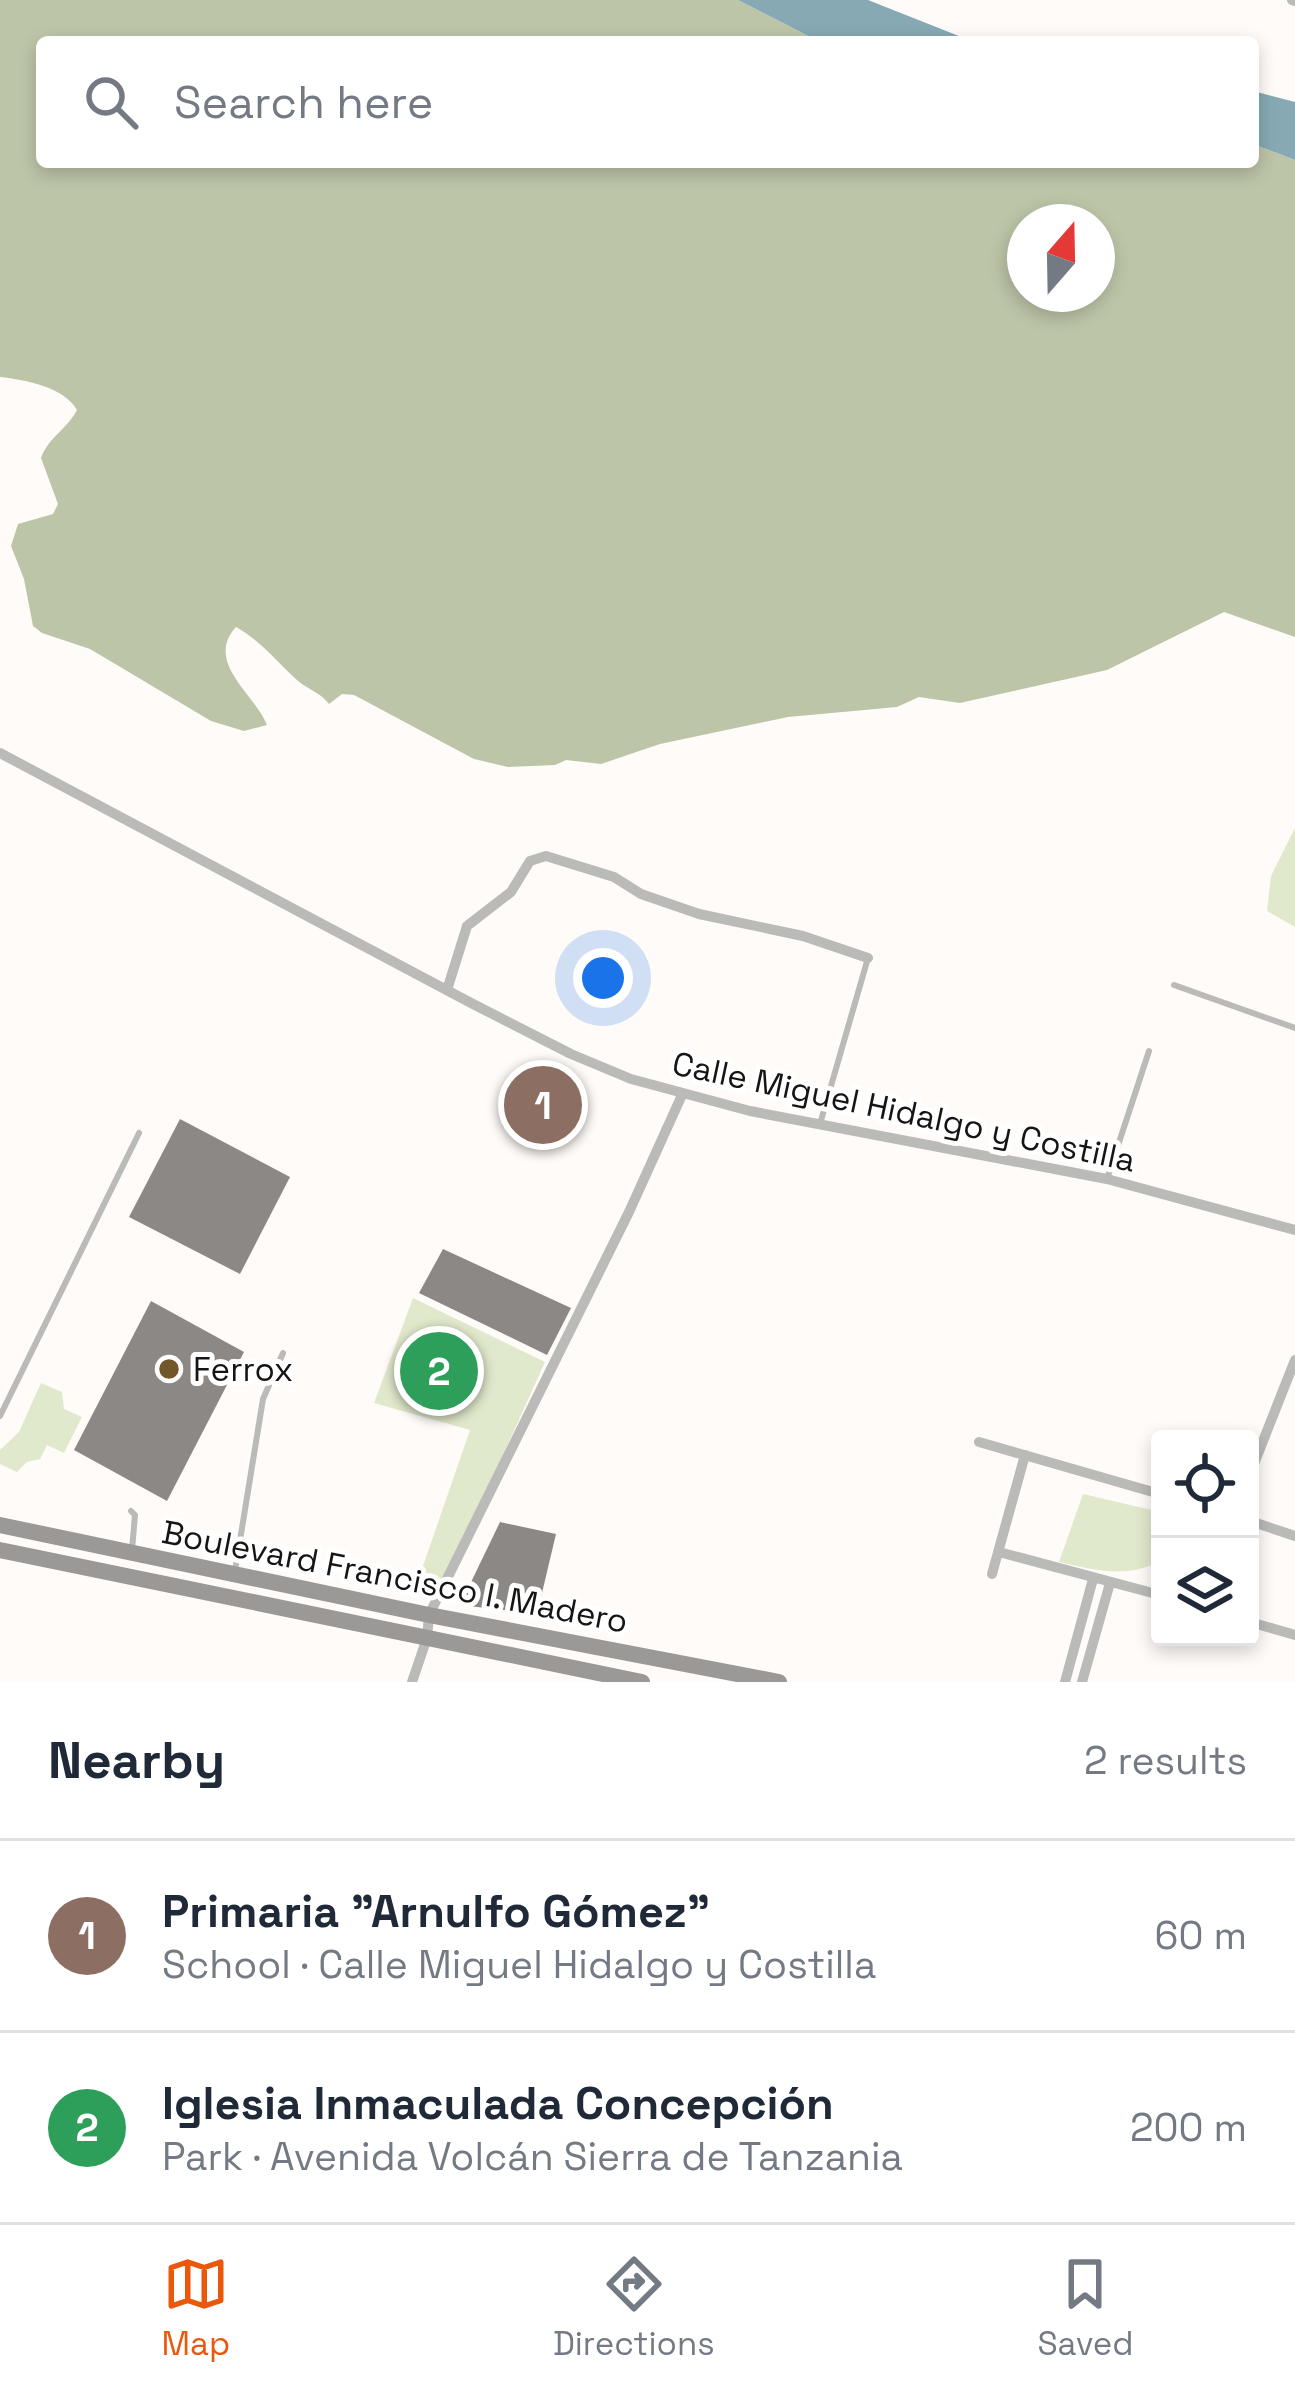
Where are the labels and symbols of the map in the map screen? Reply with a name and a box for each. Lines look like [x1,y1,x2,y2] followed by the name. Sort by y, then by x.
[1007,204,1115,312] north arrow
[573,948,633,1008] your location
[668,1042,1139,1182] street label: Calle Miguel Hidalgo y Costilla
[504,1060,582,1150] pin: 1
[400,1326,478,1416] pin: 2
[193,1349,293,1391] place label: Ferrox
[156,1356,182,1382] marker: Ferrox
[158,1511,631,1643] street label: Boulevard Francisco I. Madero

